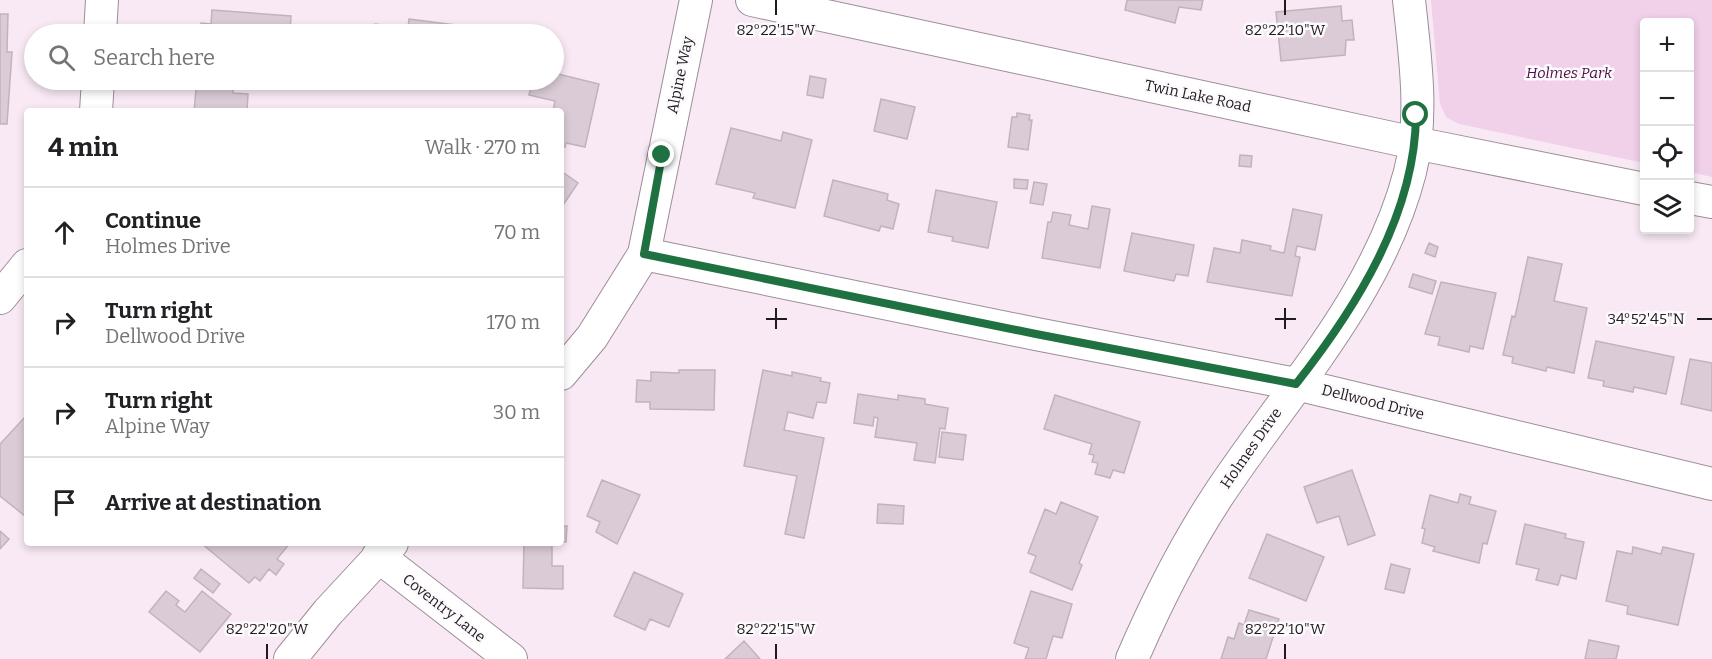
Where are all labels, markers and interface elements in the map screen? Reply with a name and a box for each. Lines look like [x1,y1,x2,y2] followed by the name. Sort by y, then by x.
[1640,18,1694,234] map controls
[1640,18,1694,72] button: +
[737,21,816,39] text: 82°22'15"W
[1245,21,1326,39] text: 82°22'10"W
[24,24,564,90] search box
[663,35,697,115] street label: Alpine Way
[45,41,78,74] icon: search
[93,44,215,71] text: Search here
[1526,64,1613,82] park label: Holmes Park
[1640,72,1694,126] button: −
[1143,76,1253,116] street label: Twin Lake Road
[1402,101,1428,127] route start
[1640,126,1694,180] button: locate
[48,132,118,163] text: 4 min
[425,135,540,159] text: Walk · 270 m
[648,141,674,167] route end
[1640,180,1694,234] button: layers
[105,207,201,234] text: Continue
[48,216,81,249] icon: ahead
[494,220,540,244] text: 70 m
[105,234,231,258] text: Holmes Drive
[105,297,213,324] text: Turn right
[48,306,81,339] icon: right
[487,310,540,334] text: 170 m
[1607,310,1685,328] text: 34°52'45"N
[105,324,245,348] text: Dellwood Drive
[1320,381,1426,423] street label: Dellwood Drive
[105,387,213,414] text: Turn right
[48,396,81,429] icon: right
[493,400,540,424] text: 30 m
[1217,404,1285,492] street label: Holmes Drive
[105,414,210,438] text: Alpine Way
[48,486,81,519] icon: arrive
[105,489,321,516] text: Arrive at destination
[399,570,489,646] street label: Coventry Lane
[226,620,309,638] text: 82°22'20"W
[737,620,816,638] text: 82°22'15"W
[1245,620,1326,638] text: 82°22'10"W

